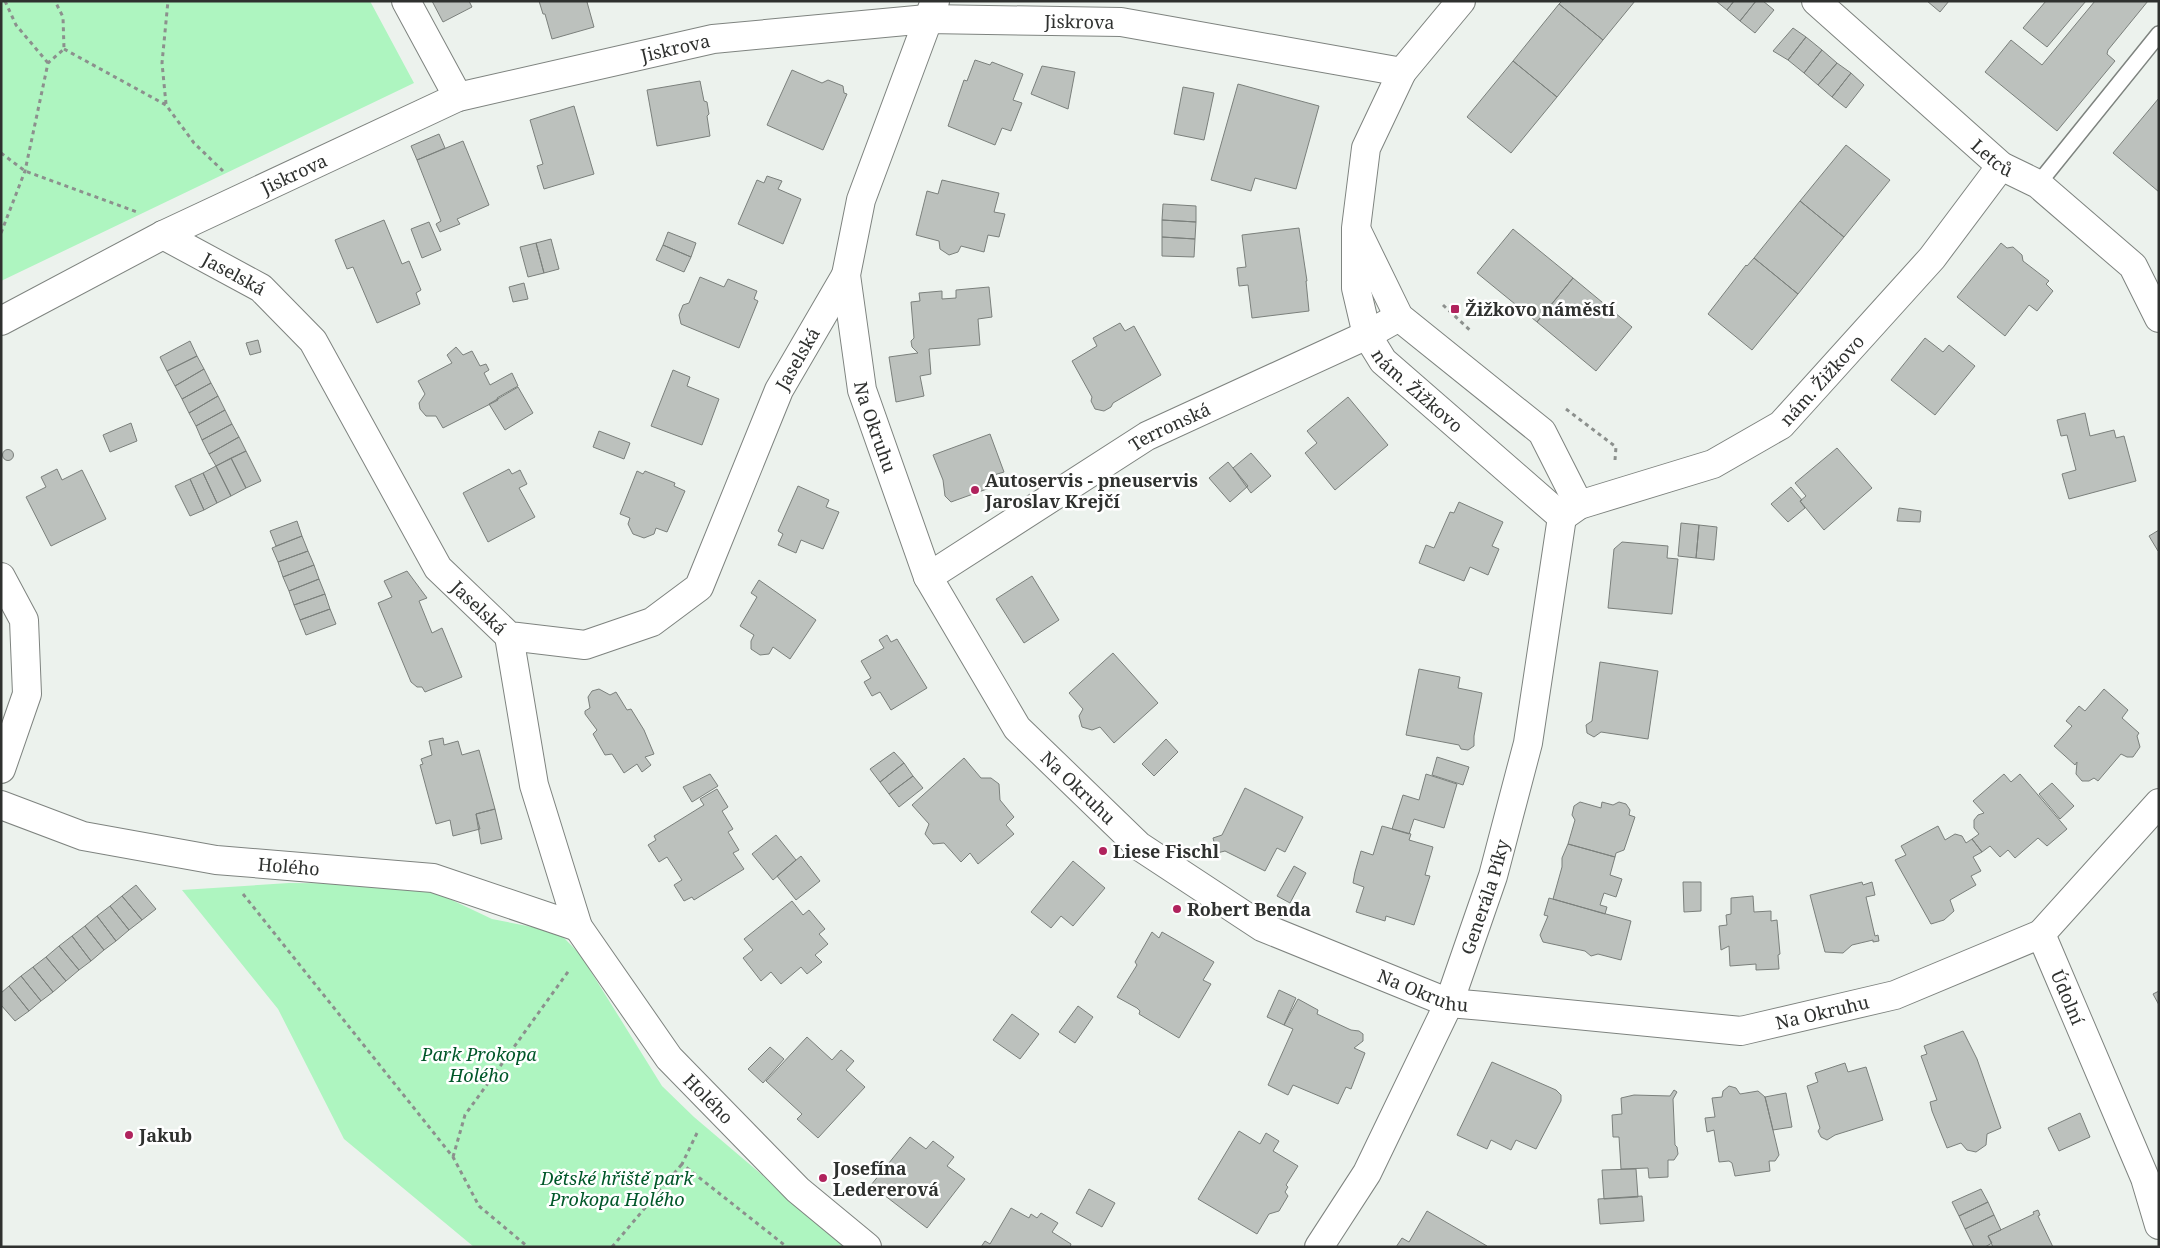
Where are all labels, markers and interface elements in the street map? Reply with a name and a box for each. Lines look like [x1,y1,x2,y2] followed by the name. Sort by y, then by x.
[1043,9,1115,34] street label: Jiskrova
[637,28,712,67] street label: Jiskrova
[1966,133,2017,182] street label: Letců
[256,148,331,200] street label: Jiskrova
[197,246,270,300] street label: Jaselská
[1465,297,1615,321] place label: Žižkovo náměstí
[1449,303,1461,315] marker: Žižkovo náměstí
[769,323,825,395] street label: Jaselská
[1774,329,1869,431] street label: nám. Žižkovo
[1366,344,1468,437] street label: nám. Žižkovo
[849,380,902,476] street label: Na Okruhu
[1124,397,1214,457] street label: Terronská
[984,468,1198,513] place label: Autoservis - pneuservis Jaroslav Krejčí
[969,484,981,496] marker: Autoservis - pneuservis Jaroslav Krejčí
[445,574,512,640] street label: Jaselská
[1036,746,1121,830] street label: Na Okruhu
[1455,836,1514,958] street label: Generála Píky
[1113,839,1220,863] place label: Liese Fischl
[1097,845,1109,857] marker: Liese Fischl
[257,852,321,881] street label: Holého
[1187,897,1311,921] place label: Robert Benda
[1171,903,1183,915] marker: Robert Benda
[1374,963,1470,1017] street label: Na Okruhu
[2046,966,2090,1028] street label: Údolní
[1773,989,1872,1035] street label: Na Okruhu
[420,1042,537,1087] park label: Park Prokopa Holého
[679,1068,739,1129] street label: Holého
[138,1123,192,1147] place label: Jakub
[123,1129,135,1141] marker: Jakub
[832,1156,939,1201] place label: Josefína Ledererová
[539,1166,694,1211] park label: Dětské hřiště park Prokopa Holého
[817,1172,829,1184] marker: Josefína Ledererová

